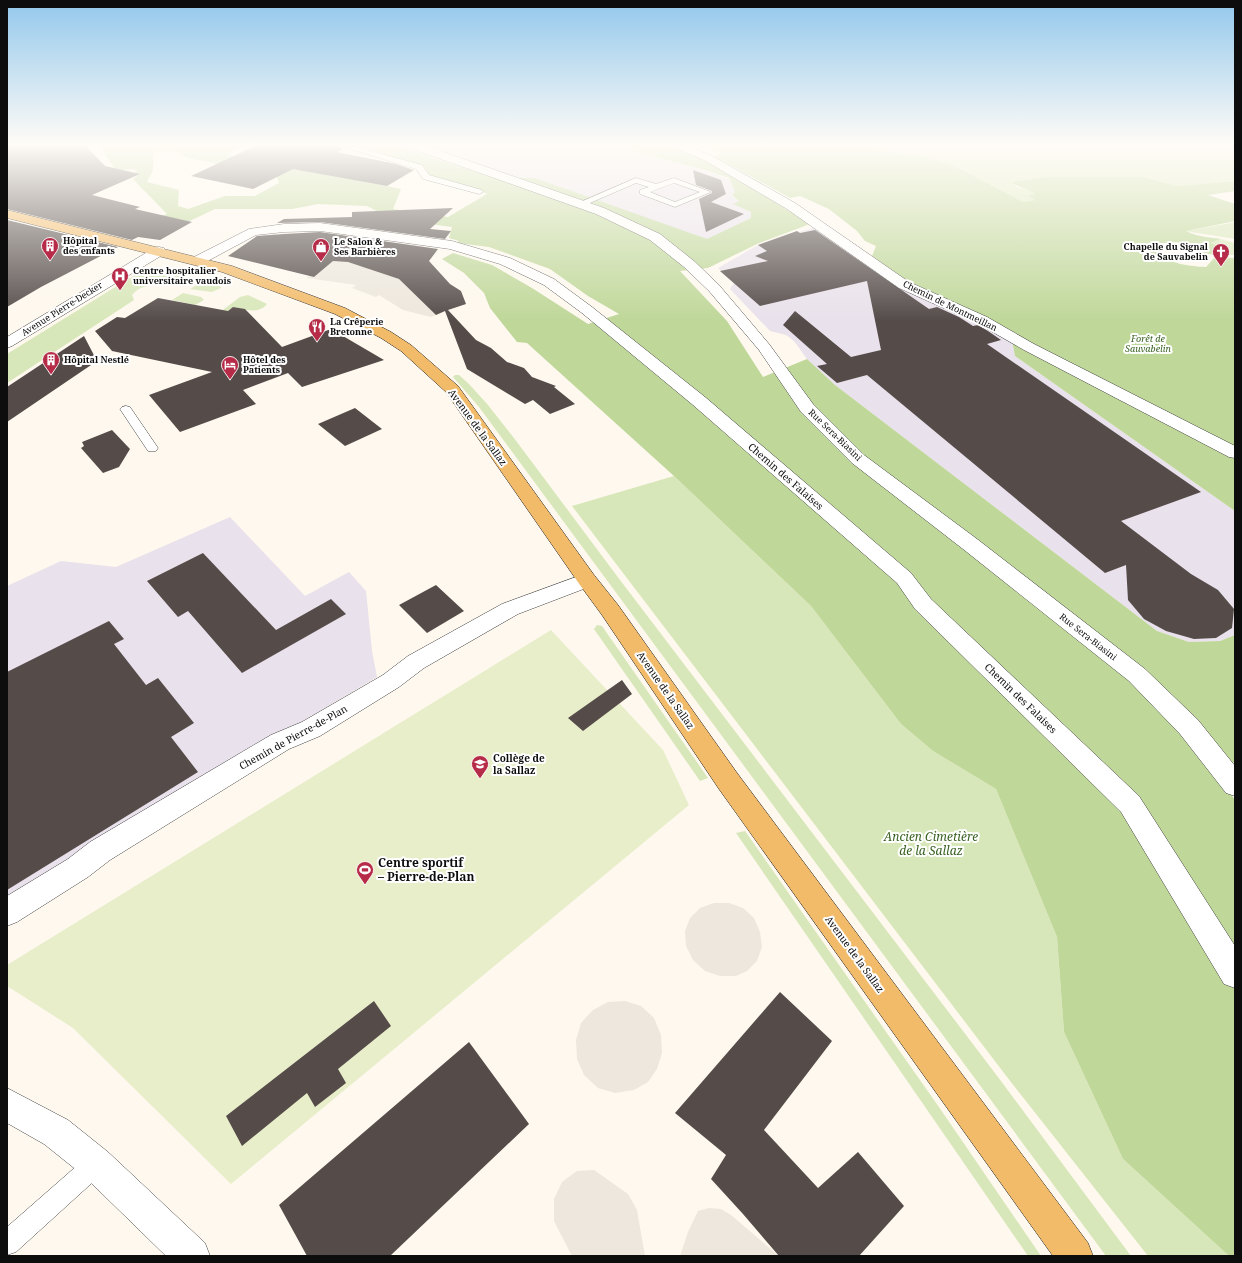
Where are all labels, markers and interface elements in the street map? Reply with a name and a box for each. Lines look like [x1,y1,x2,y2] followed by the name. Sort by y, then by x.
[63,234,116,257] place label: Hôpital des enfants
[334,235,396,258] place label: Le Salon & Ses Barbières
[40,236,60,261] building icon: Hôpital des enfants
[311,237,331,262] shop icon: Le Salon & Ses Barbières
[1124,240,1209,263] place label: Chapelle du Signal de Sauvabelin
[1211,242,1231,267] church icon: Chapelle du Signal de Sauvabelin
[133,264,232,287] place label: Centre hospitalier universitaire vaudois
[110,266,130,291] hospital icon: Centre hospitalier universitaire vaudois
[901,277,1000,334] street label: Chemin de Montmeillan
[19,278,106,339] street label: Avenue Pierre-Decker
[330,315,383,338] place label: La Crêperie Bretonne
[307,317,327,342] restaurant icon: La Crêperie Bretonne
[1125,332,1172,355] park label: Forêt de Sauvabelin
[41,350,61,375] building icon: Hôpital Nestlé
[64,353,129,366] place label: Hôpital Nestlé
[243,353,286,376] place label: Hôtel des Patients
[220,355,240,380] hotel icon: Hôtel des Patients
[445,386,511,468] street label: Avenue de la Sallaz
[806,406,865,464] street label: Rue Sera-Biasini
[745,439,827,513] street label: Chemin des Falaises
[1057,610,1120,663] street label: Rue Sera-Biasini
[634,648,698,732] street label: Avenue de la Sallaz
[982,660,1061,737] street label: Chemin des Falaises
[236,701,350,773] street label: Chemin de Pierre-de-Plan
[493,751,545,777] place label: Collège de la Sallaz
[470,754,490,779] school or university icon: Collège de la Sallaz
[883,828,978,859] park label: Ancien Cimetière de la Sallaz
[377,854,474,885] place label: Centre sportif – Pierre-de-Plan
[355,860,375,885] sports icon: Centre sportif – Pierre-de-Plan
[822,913,888,995] street label: Avenue de la Sallaz

